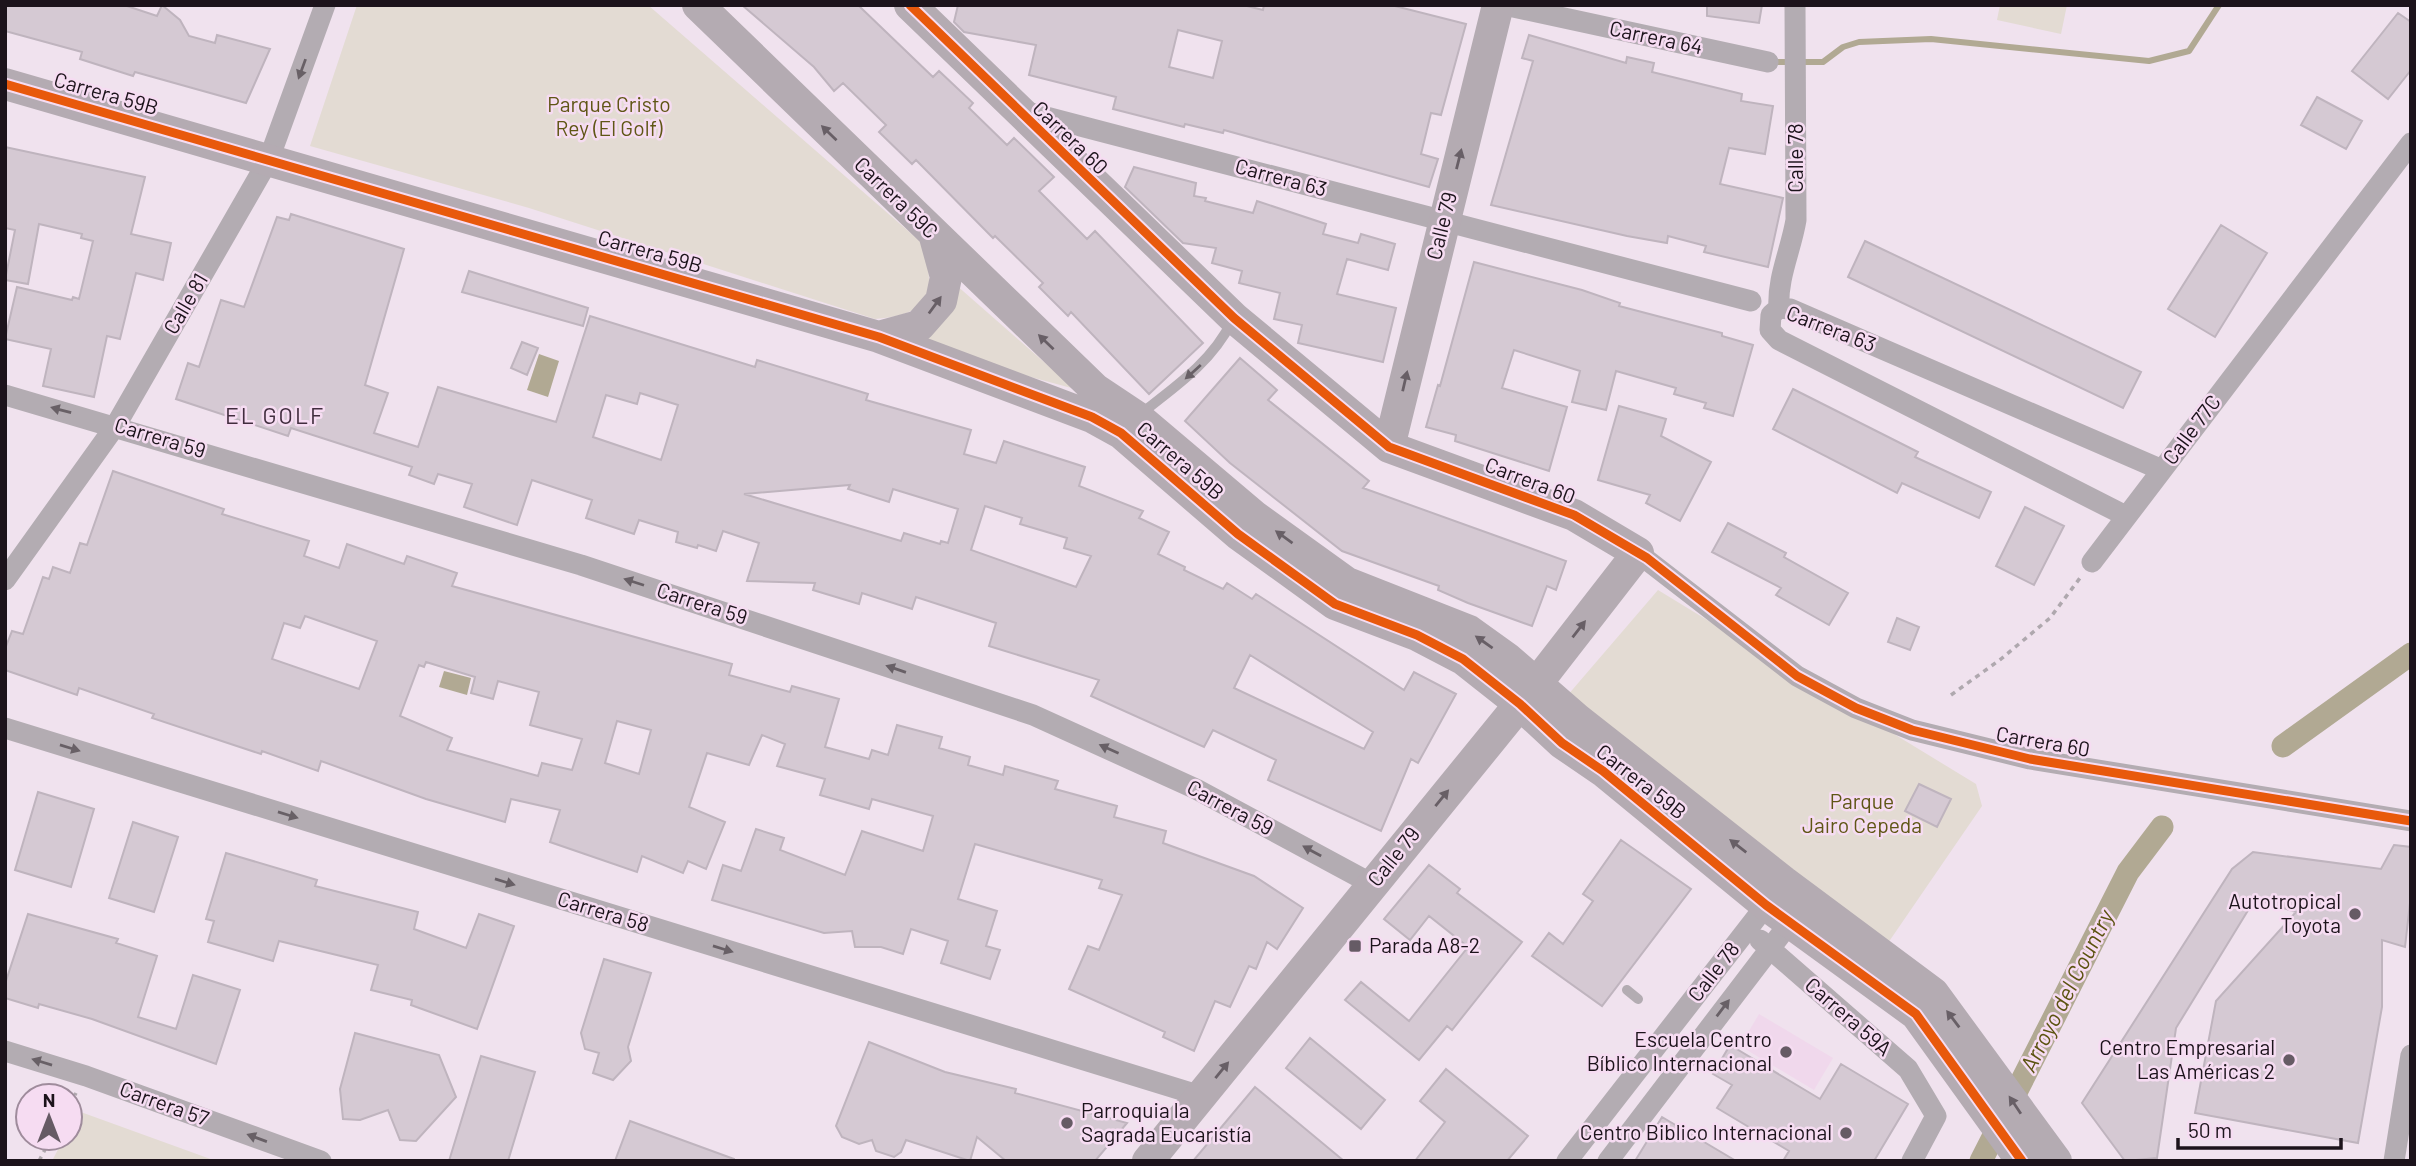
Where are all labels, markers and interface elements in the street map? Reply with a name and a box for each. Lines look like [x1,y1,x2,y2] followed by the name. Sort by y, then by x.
[1607,14,1705,59] street label: Carrera 64
[296,59,307,80] one-way arrow
[51,66,161,119] street label: Carrera 59B
[547,91,671,140] park label: Parque Cristo Rey (El Golf)
[1028,95,1114,179] street label: Carrera 60
[1782,123,1807,193] street label: Calle 78
[821,125,838,142] one-way arrow
[1454,149,1464,170] one-way arrow
[850,151,944,243] street label: Carrera 59C
[1233,152,1330,201] street label: Carrera 63
[1420,189,1461,262] street label: Calle 79
[595,224,705,277] street label: Carrera 59B
[157,268,212,338] street label: Calle 81
[928,296,942,315] one-way arrow
[1783,299,1880,356] street label: Carrera 63
[1038,335,1055,351] one-way arrow
[1184,363,1201,379] one-way arrow
[1400,369,1411,391] one-way arrow
[2156,389,2225,469] street label: Calle 77C
[225,401,325,429] district label: EL GOLF
[49,404,71,415] one-way arrow
[112,411,209,462] street label: Carrera 59
[1132,415,1230,504] street label: Carrera 59B
[1482,451,1579,508] street label: Carrera 60
[1275,530,1293,545] one-way arrow
[623,576,644,587] one-way arrow
[654,576,751,629] street label: Carrera 59
[1571,620,1585,638] one-way arrow
[1475,635,1493,649] one-way arrow
[886,663,907,674] one-way arrow
[1994,720,2092,761] street label: Carrera 60
[1592,738,1692,824] street label: Carrera 59B
[60,743,81,753] one-way arrow
[1099,743,1119,755] one-way arrow
[1183,774,1278,840] street label: Carrera 59
[1802,788,1922,837] park label: Parque Jairo Cepeda
[1434,789,1449,806] one-way arrow
[278,810,299,820] one-way arrow
[1361,821,1424,891] street label: Calle 79
[1730,839,1748,854] one-way arrow
[1302,845,1322,857] one-way arrow
[495,877,516,887] one-way arrow
[555,885,652,936] street label: Carrera 58
[2228,888,2341,937] place label: Autotropical Toyota
[2013,904,2119,1076] water label: Arroyo del Country
[2347,906,2363,922] marker: Autotropical Toyota
[1369,932,1480,957] place label: Parada A8-2
[1682,936,1744,1006] street label: Calle 78
[1347,938,1363,954] marker: Parada A8-2
[712,944,733,954] one-way arrow
[1801,971,1898,1060] street label: Carrera 59A
[1715,999,1729,1017] one-way arrow
[1946,1010,1960,1028] one-way arrow
[1587,1026,1772,1075] place label: Escuela Centro Bíblico Internacional
[2099,1034,2275,1083] place label: Centro Empresarial Las Américas 2
[1778,1044,1794,1060] marker: Escuela Centro Bíblico Internacional
[2281,1052,2297,1068] marker: Centro Empresarial Las Américas 2
[32,1057,53,1067] one-way arrow
[1214,1061,1229,1078] one-way arrow
[117,1075,213,1130] street label: Carrera 57
[14,1082,84,1152] north arrow
[43,1088,55,1111] text: N
[2009,1095,2022,1114] one-way arrow
[1081,1097,1251,1146] place label: Parroquia la Sagrada Eucaristía
[2178,1106,2341,1150] scale bar
[1059,1115,1075,1131] marker: Parroquia la Sagrada Eucaristía
[2188,1117,2232,1142] text: 50 m
[1580,1119,1832,1144] place label: Centro Biblico Internacional
[1838,1125,1854,1141] marker: Centro Biblico Internacional
[246,1132,267,1143] one-way arrow

